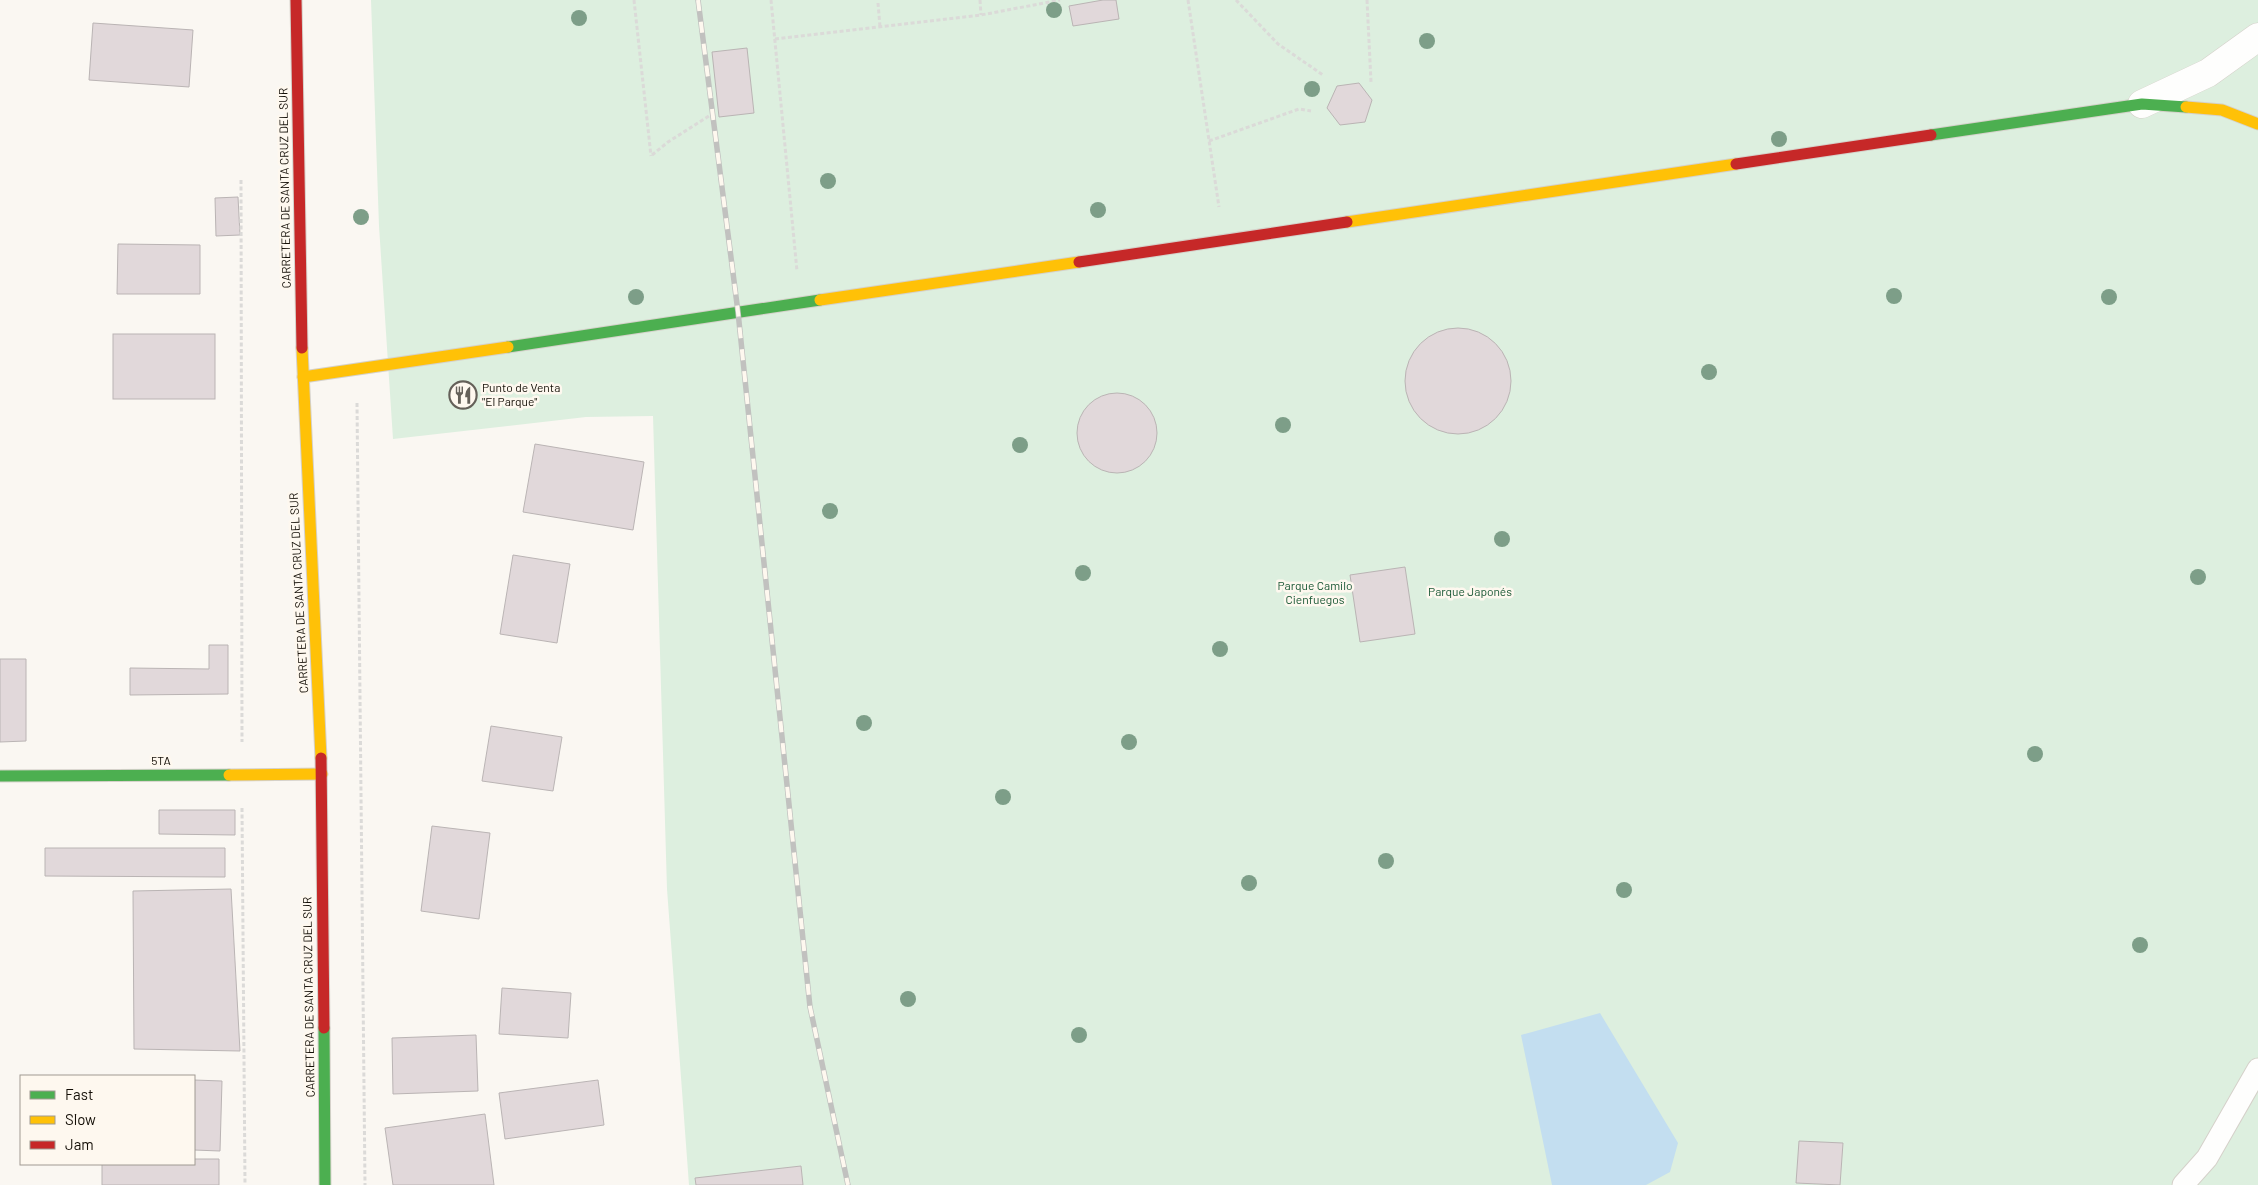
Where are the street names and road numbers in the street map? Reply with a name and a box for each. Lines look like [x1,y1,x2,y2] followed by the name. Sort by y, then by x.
[275,88,293,289] street label: CARRETERA DE SANTA CRUZ DEL SUR
[286,492,310,694] street label: CARRETERA DE SANTA CRUZ DEL SUR
[151,753,171,767] street label: 5TA
[299,897,317,1098] street label: CARRETERA DE SANTA CRUZ DEL SUR

